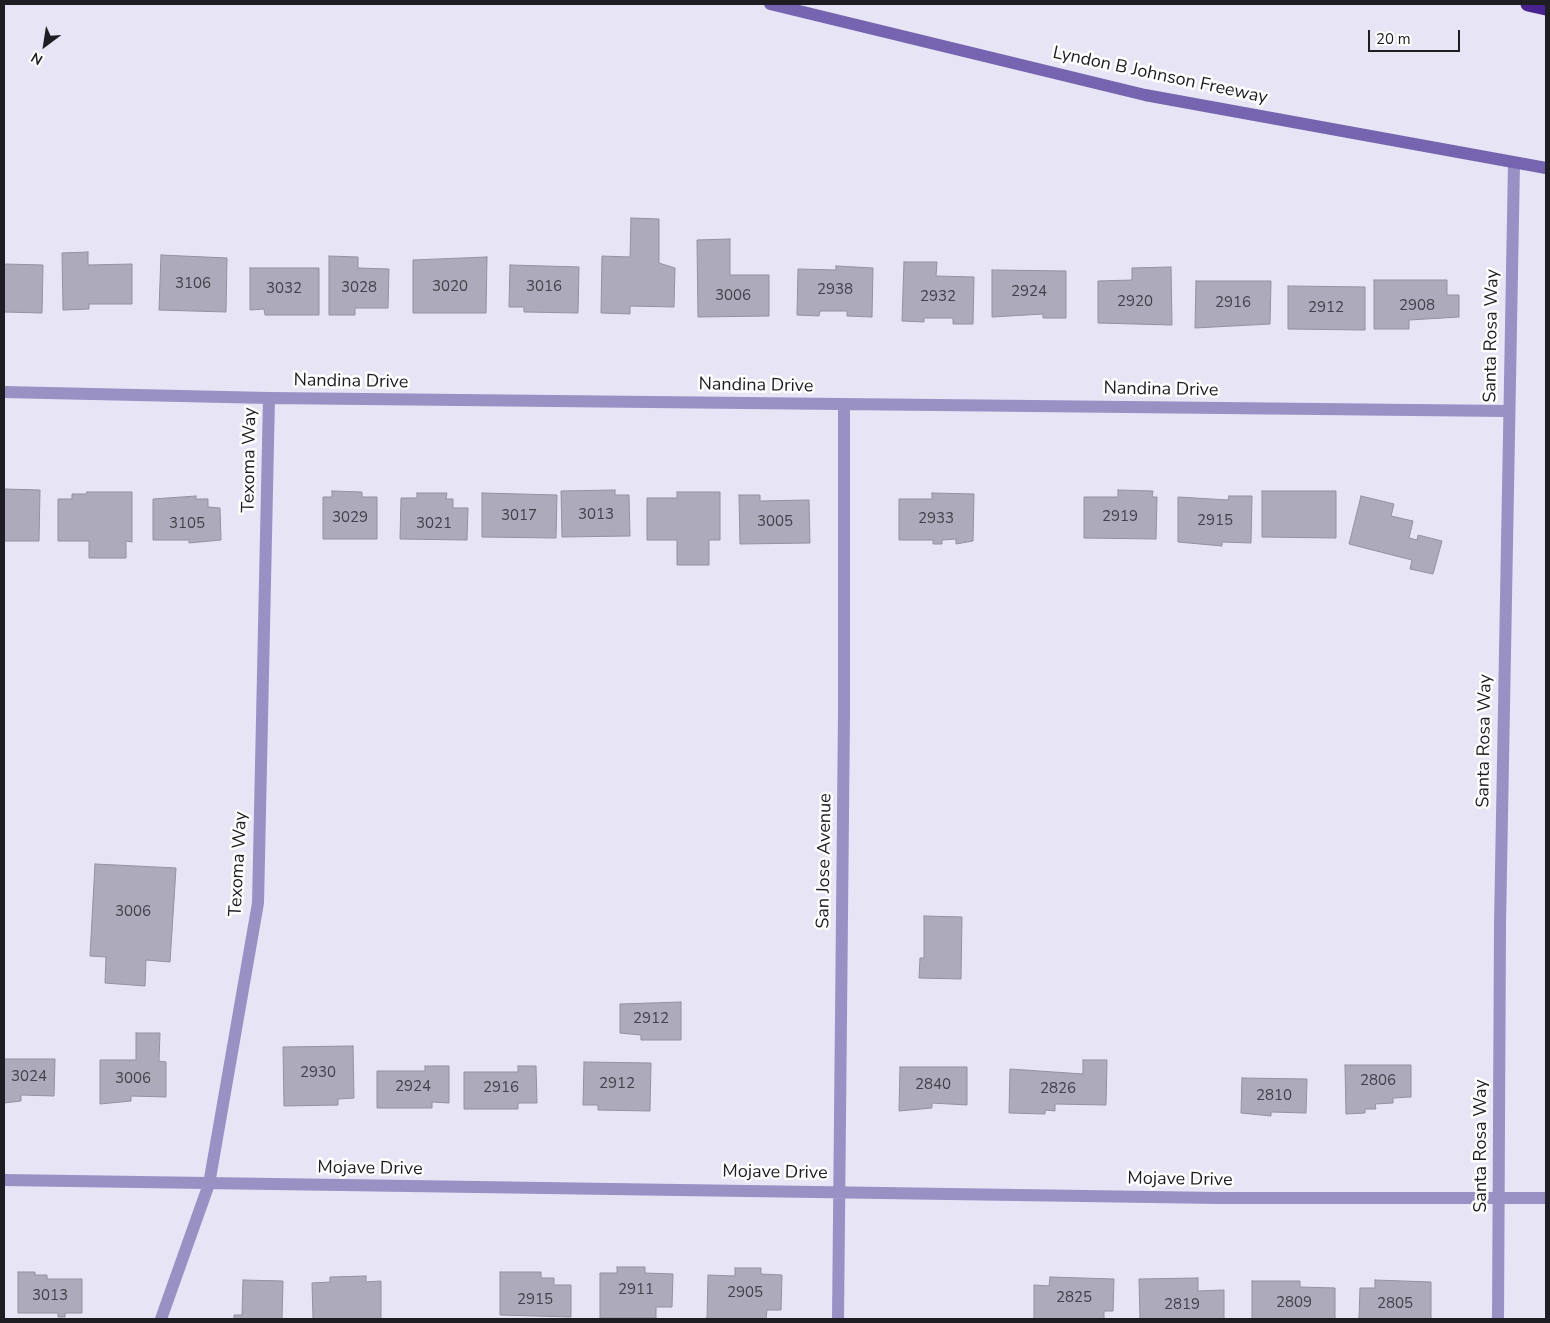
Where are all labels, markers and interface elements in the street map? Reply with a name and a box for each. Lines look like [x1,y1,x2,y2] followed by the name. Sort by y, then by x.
[20,20,70,70] north arrow
[1370,20,1462,52] scale bar
[1376,29,1411,49] text: 20 m
[1051,43,1269,109] street label: Lyndon B Johnson Freeway
[28,47,46,69] text: N
[1480,269,1504,403] street label: Santa Rosa Way
[175,275,211,293] house number: 3106
[432,278,468,296] house number: 3020
[526,278,562,296] house number: 3016
[341,279,377,297] house number: 3028
[266,280,302,298] house number: 3032
[817,281,853,299] house number: 2938
[1011,283,1047,301] house number: 2924
[715,287,751,305] house number: 3006
[920,288,956,306] house number: 2932
[1117,293,1153,311] house number: 2920
[1215,294,1251,312] house number: 2916
[1399,297,1435,315] house number: 2908
[1308,299,1344,317] house number: 2912
[293,370,409,394] street label: Nandina Drive
[698,374,814,398] street label: Nandina Drive
[1103,378,1219,402] street label: Nandina Drive
[238,407,262,513] street label: Texoma Way
[578,506,614,524] house number: 3013
[501,507,537,525] house number: 3017
[1102,508,1138,526] house number: 2919
[332,509,368,527] house number: 3029
[918,510,954,528] house number: 2933
[1197,512,1233,530] house number: 2915
[757,513,793,531] house number: 3005
[169,515,205,533] house number: 3105
[416,515,452,533] house number: 3021
[1473,674,1497,808] street label: Santa Rosa Way
[813,793,837,929] street label: San Jose Avenue
[225,811,253,917] street label: Texoma Way
[115,903,151,921] house number: 3006
[633,1010,669,1028] house number: 2912
[300,1064,336,1082] house number: 2930
[11,1068,47,1086] house number: 3024
[115,1070,151,1088] house number: 3006
[1360,1072,1396,1090] house number: 2806
[599,1075,635,1093] house number: 2912
[915,1076,951,1094] house number: 2840
[395,1078,431,1096] house number: 2924
[483,1079,519,1097] house number: 2916
[1471,1079,1493,1213] street label: Santa Rosa Way
[1040,1080,1076,1098] house number: 2826
[1256,1087,1292,1105] house number: 2810
[317,1157,423,1181] street label: Mojave Drive
[722,1161,828,1185] street label: Mojave Drive
[1127,1168,1233,1192] street label: Mojave Drive
[618,1281,654,1299] house number: 2911
[727,1284,763,1302] house number: 2905
[32,1287,68,1305] house number: 3013
[1056,1289,1092,1307] house number: 2825
[517,1291,553,1309] house number: 2915
[1276,1294,1312,1312] house number: 2809
[1377,1295,1413,1313] house number: 2805
[1164,1296,1200,1314] house number: 2819

